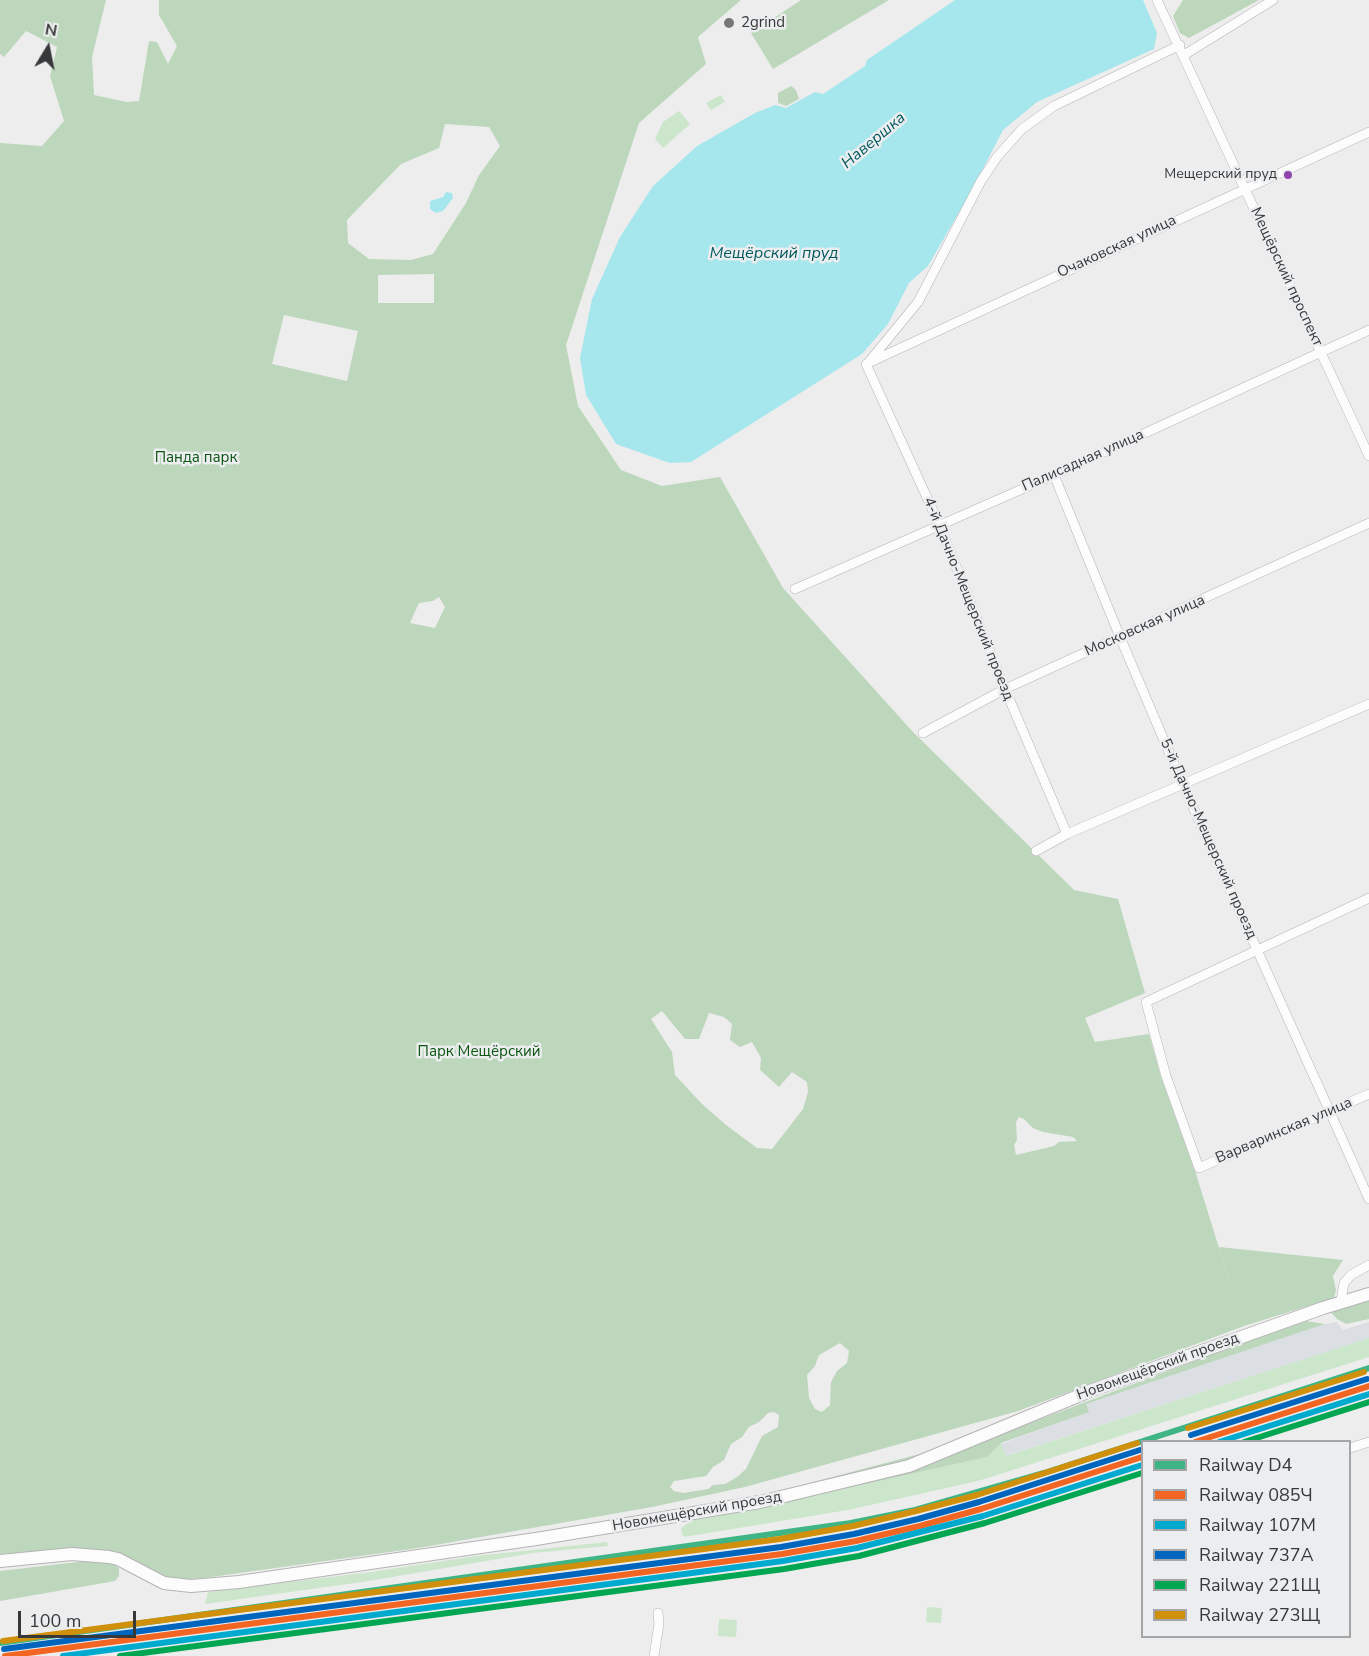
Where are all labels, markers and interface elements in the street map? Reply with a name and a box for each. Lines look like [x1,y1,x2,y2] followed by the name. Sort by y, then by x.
[741,14,785,32] place label: 2grind
[722,16,736,30] marker: 2grind
[18,18,78,78] north arrow
[43,18,59,42] text: N
[838,109,910,173] water label: Навершка
[1164,167,1277,183] place label: Мещерский пруд
[1282,169,1294,181] marker: Мещерский пруд
[1246,205,1326,349] street label: Мещёрский проспект
[1055,212,1179,282] street label: Очаковская улица
[710,244,838,264] water label: Мещёрский пруд
[1019,426,1147,496] street label: Палисадная улица
[155,449,237,467] park label: Панда парк
[919,495,1017,703] street label: 4-й Дачно-Мещерский проезд
[1082,591,1208,661] street label: Московская улица
[1156,736,1260,942] street label: 5-й Дачно-Мещерский проезд
[418,1043,540,1061] park label: Парк Мещёрский
[1213,1094,1355,1168] street label: Варваринская улица
[1075,1329,1241,1405] street label: Новомещёрский проезд
[1141,1440,1351,1638] legend
[1199,1453,1292,1477] text: Railway D4
[1199,1483,1313,1507] text: Railway 085Ч
[611,1488,783,1536] street label: Новомещёрский проезд
[1199,1513,1316,1537] text: Railway 107М
[1199,1543,1314,1567] text: Railway 737А
[1199,1573,1320,1597] text: Railway 221Щ
[21,1599,140,1637] scale bar
[1199,1603,1320,1627] text: Railway 273Щ
[29,1609,81,1633] text: 100 m

